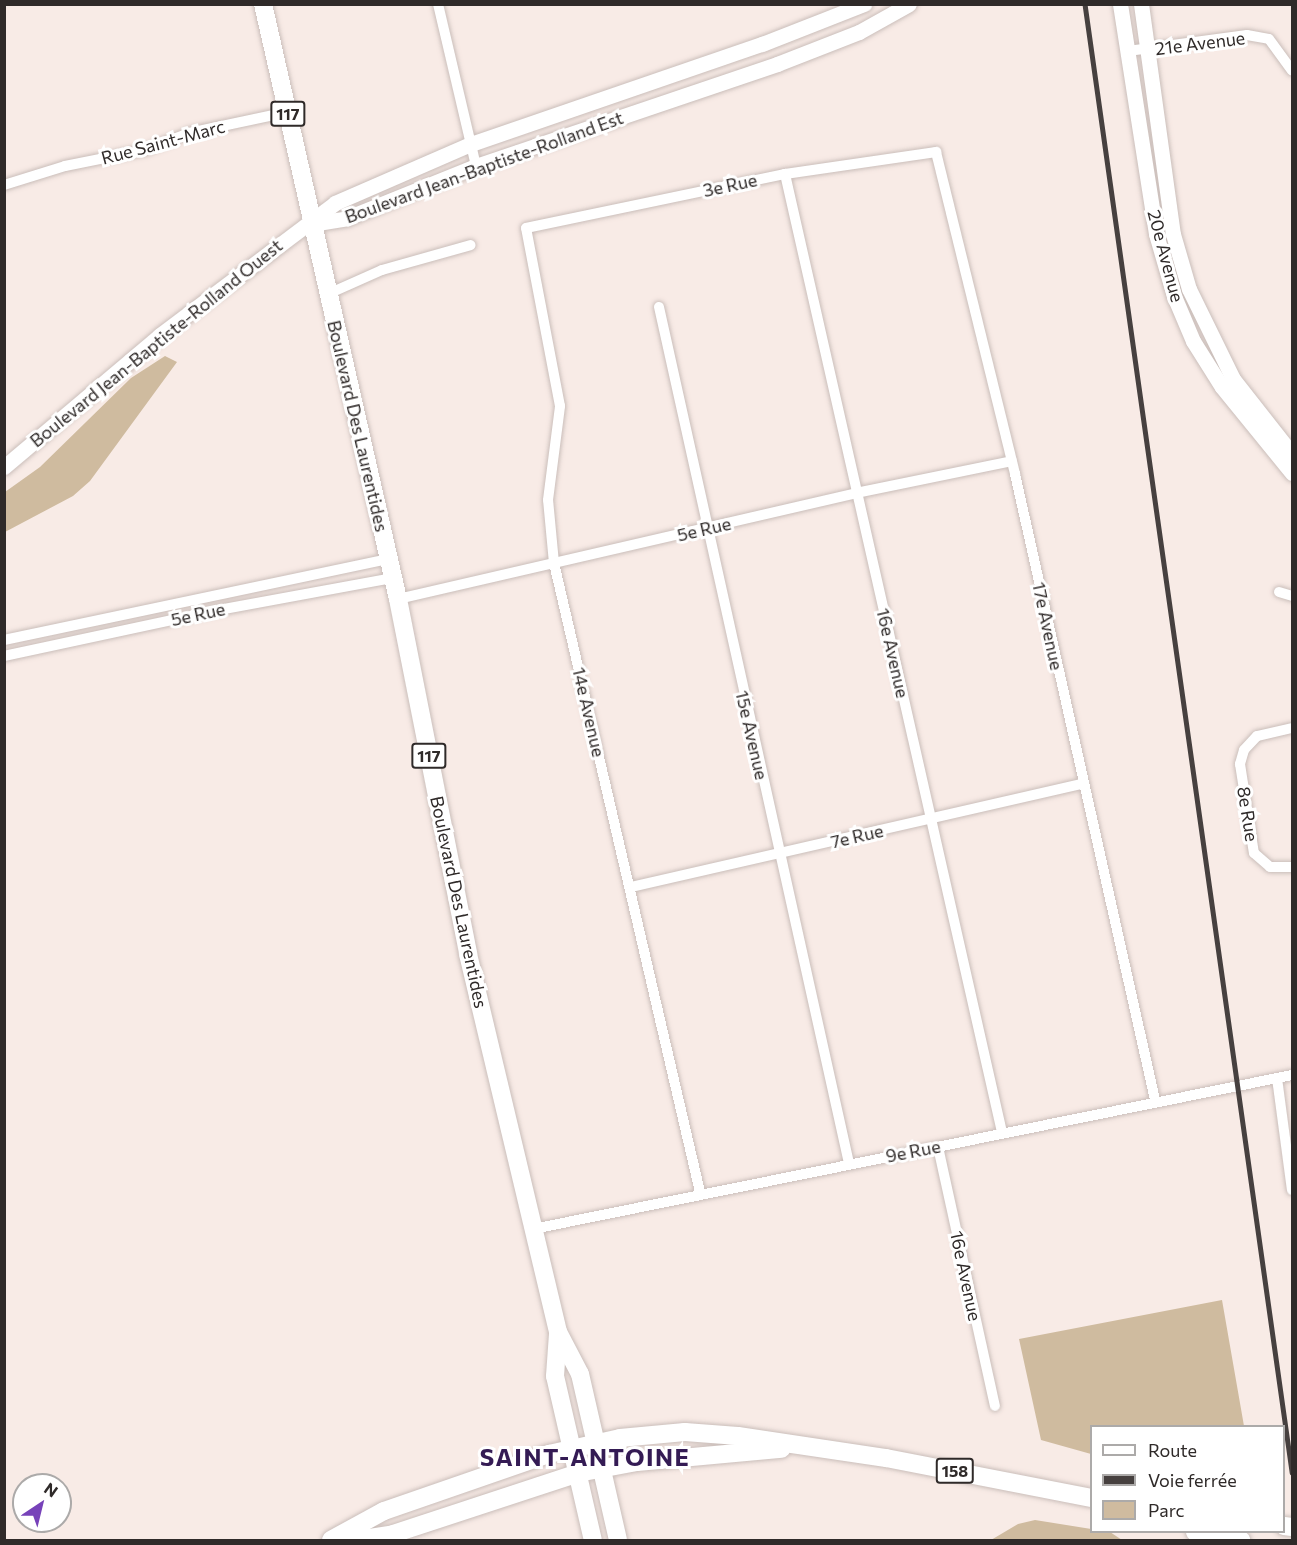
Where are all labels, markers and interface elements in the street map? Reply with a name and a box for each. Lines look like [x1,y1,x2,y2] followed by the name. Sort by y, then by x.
[1154,27,1246,59] street label: 21e Avenue
[270,101,306,127] road number: 117
[342,106,626,228] street label: Boulevard Jean-Baptiste-Rolland Est
[99,115,227,169] street label: Rue Saint-Marc
[701,169,759,201] street label: 3e Rue
[1143,208,1189,304] street label: 20e Avenue
[26,234,286,452] street label: Boulevard Jean-Baptiste-Rolland Ouest
[323,318,393,534] street label: Boulevard Des Laurentides
[675,512,733,546] street label: 5e Rue
[1028,580,1068,672] street label: 17e Avenue
[169,598,227,630] street label: 5e Rue
[872,606,914,700] street label: 16e Avenue
[568,665,610,759] street label: 14e Avenue
[731,688,773,782] street label: 15e Avenue
[411,743,447,769] road number: 117
[1233,785,1263,843] street label: 8e Rue
[426,794,492,1010] street label: Boulevard Des Laurentides
[829,819,885,853] street label: 7e Rue
[884,1135,942,1167] street label: 9e Rue
[946,1229,986,1323] street label: 16e Avenue
[1090,1425,1285,1533] legend
[1148,1439,1197,1461] text: Route
[480,1443,690,1471] district label: SAINT-ANTOINE
[936,1458,974,1484] road number: 158
[1148,1469,1237,1491] text: Voie ferrée
[12,1473,72,1533] north arrow
[41,1478,62,1501] text: N
[1148,1499,1185,1521] text: Parc

